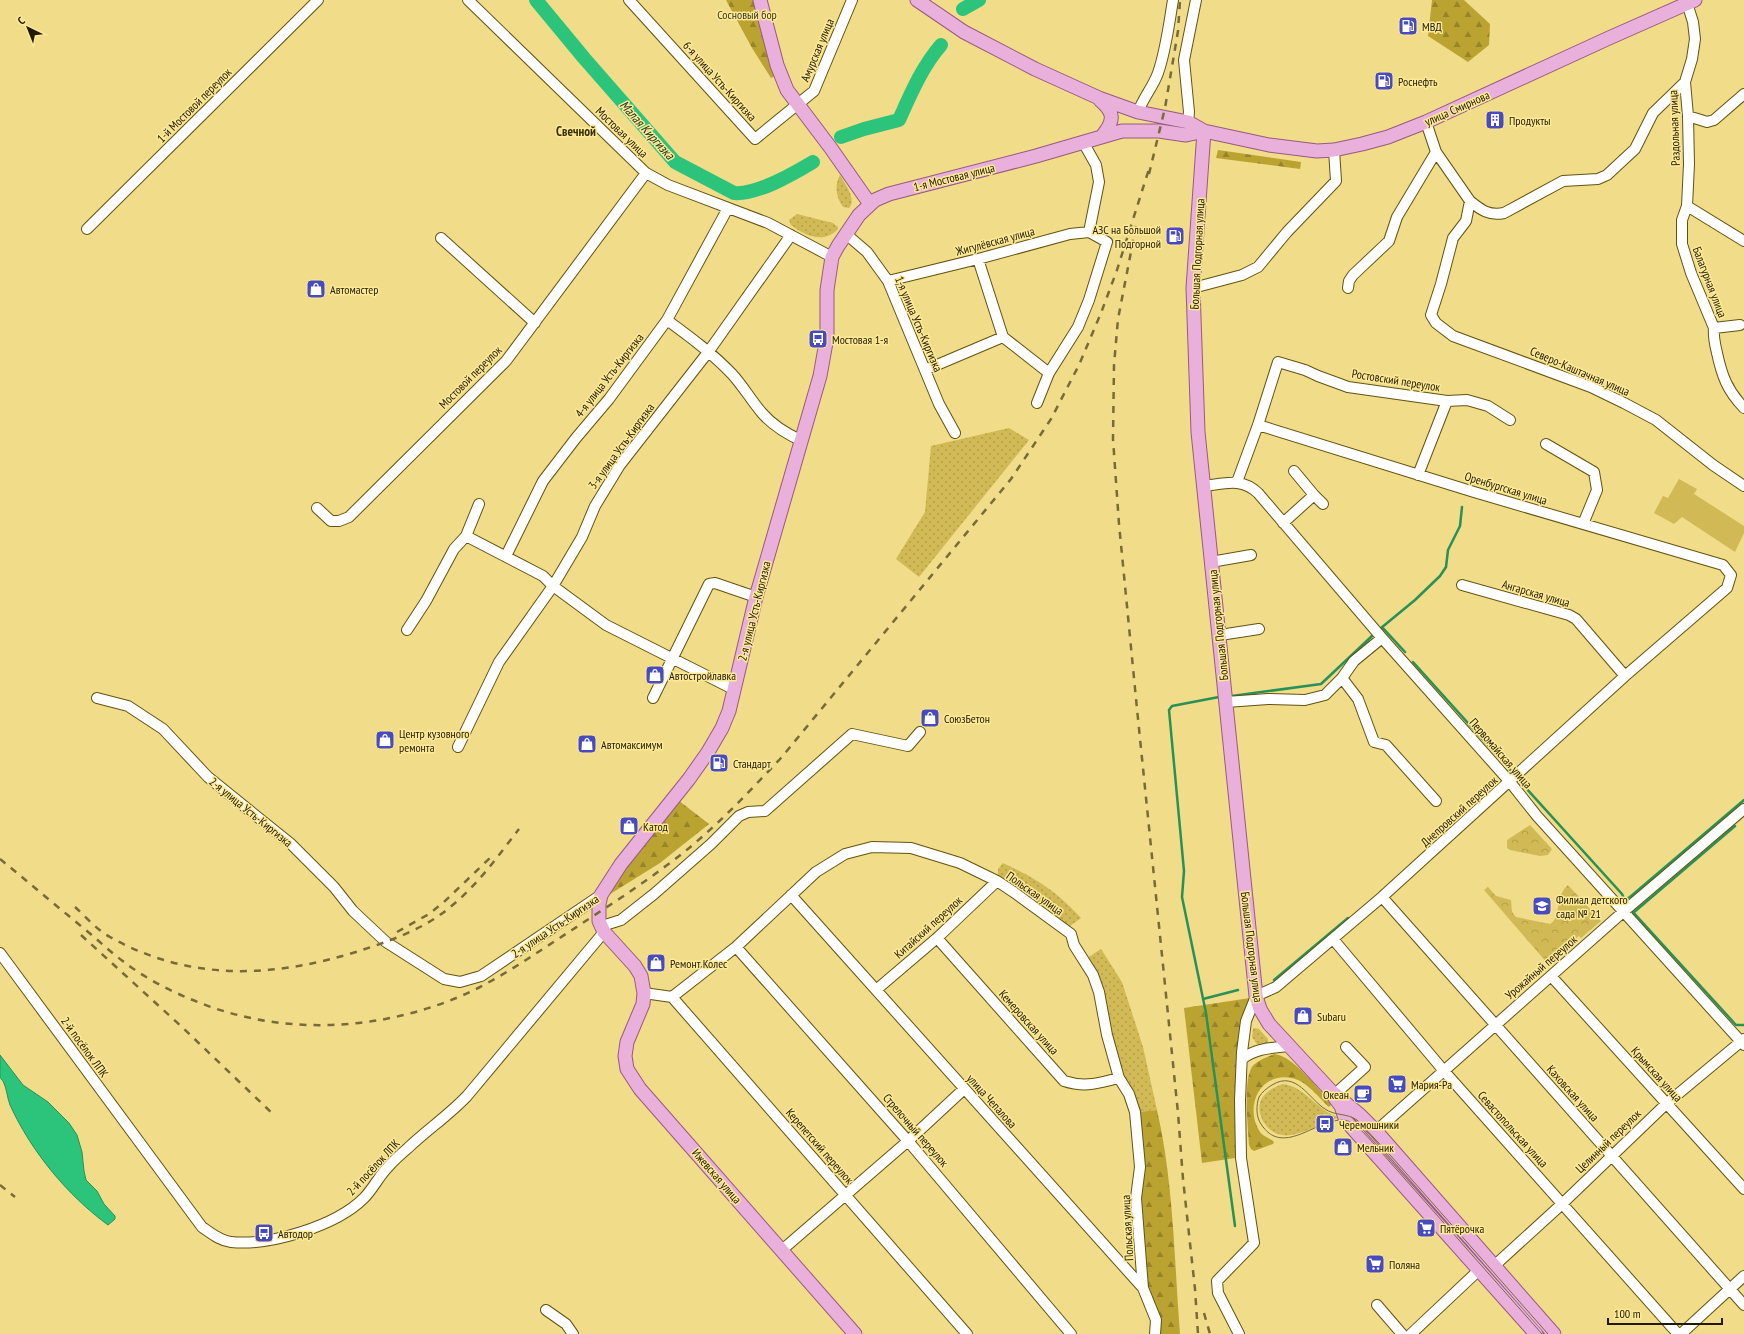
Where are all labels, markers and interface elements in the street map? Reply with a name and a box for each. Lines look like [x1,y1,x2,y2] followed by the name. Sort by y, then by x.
[717,7,777,22] park label: Сосновый бор
[8,8,48,48] north arrow
[15,14,28,28] text: С
[1397,15,1419,37] fuel station icon: МВД
[797,16,837,84] street label: Амурская улица
[1422,19,1442,34] place label: МВД
[680,38,760,124] street label: 6-я улица Усть-Киргизка
[153,64,235,146] street label: 1-й Мостовой переулок
[1373,70,1395,92] fuel station icon: Роснефть
[1398,74,1438,89] place label: Роснефть
[1422,87,1492,129] street label: улица Смирнова
[1665,90,1683,166] street label: Раздольная улица
[616,97,679,164] water label: Малая Киргизка
[593,103,652,161] street label: Мостовая улица
[1484,109,1506,131] building icon: Продукты
[1509,113,1550,128] place label: Продукты
[556,123,596,140] district label: Свечной
[912,160,996,194] street label: 1-я Мостовая улица
[1187,198,1207,310] street label: Большая Подгорная улица
[1092,222,1161,251] place label: АЗС на Большой Подгорной
[953,223,1036,259] street label: Жигулёвская улица
[1164,225,1186,247] fuel station icon: АЗС на Большой Подгорной
[1690,244,1730,320] street label: Балагурная улица
[892,274,946,374] street label: 1-я улица Усть-Киргизка
[305,278,327,300] shop icon: Автомастер
[330,282,378,297] place label: Автомастер
[807,328,829,350] bus stop icon: Мостовая 1-я
[572,330,647,420] street label: 4-я улица Усть-Киргизка
[832,332,889,347] place label: Мостовая 1-я
[435,342,505,412] street label: Мостовой переулок
[1528,343,1632,399] street label: Северо-Каштачная улица
[1351,366,1442,394] street label: Ростовский переулок
[585,400,657,492] street label: 3-я улица Усть-Киргизка
[1463,468,1549,508] street label: Оренбургская улица
[734,559,774,663] street label: 2-я улица Усть-Киргизка
[1205,569,1231,681] street label: Большая Подгорная улица
[1500,576,1572,610] street label: Ангарская улица
[644,664,666,686] shop icon: Автостройлавка
[669,668,736,683] place label: Автостройлавка
[919,707,941,729] shop icon: СоюзБетон
[944,711,990,726] place label: СоюзБетон
[1466,715,1536,791] street label: Первомайская улица
[399,726,470,755] place label: Центр кузовного ремонта
[374,729,396,751] shop icon: Центр кузовного ремонта
[576,733,598,755] shop icon: Автомаксимум
[601,737,663,752] place label: Автомаксимум
[708,752,730,774] fuel station icon: Стандарт
[733,756,771,771] place label: Стандарт
[1417,772,1501,849] street label: Днепровский переулок
[206,774,296,850] street label: 2-я улица Усть-Киргизка
[618,815,640,837] shop icon: Катод
[643,819,669,834] place label: Катод
[1004,868,1067,918] street label: Польская улица
[508,891,602,961] street label: 2-я улица Усть-Киргизка
[1238,891,1266,1003] street label: Большая Подгорная улица
[891,892,965,961] street label: Китайский переулок
[1556,892,1628,921] place label: Филиал детского сада № 21
[1531,895,1553,917] school or university icon: Филиал детского сада № 21
[1502,931,1580,1002] street label: Урожайный переулок
[645,952,667,974] shop icon: Ремонт Колес
[670,956,728,971] place label: Ремонт Колес
[996,986,1062,1058] street label: Кемеровская улица
[1292,1005,1314,1027] shop icon: Subaru
[1317,1009,1346,1024] place label: Subaru
[58,1014,112,1080] street label: 2-й посёлок ЛПК
[1628,1043,1686,1105] street label: Крымская улица
[1544,1062,1602,1125] street label: Каховская улица
[964,1071,1020,1131] street label: улица Чепалова
[1386,1073,1408,1095] supermarket icon: Мария-Ра
[1411,1077,1452,1092] place label: Мария-Ра
[1352,1083,1374,1105] cafe icon: Океан
[1323,1087,1349,1102] place label: Океан
[1475,1088,1551,1171] street label: Севастопольская улица
[880,1090,952,1170] street label: Стрелочный переулок
[783,1105,857,1187] street label: Керепетский переулок
[1572,1106,1644,1176] street label: Целинный переулок
[1314,1113,1336,1135] bus stop icon: Черемошники
[1339,1117,1399,1132] place label: Черемошники
[343,1136,403,1198] street label: 2-й посёлок ЛПК
[1332,1136,1354,1158] shop icon: Мельник
[1357,1140,1394,1155] place label: Мельник
[689,1145,745,1207] street label: Ижевская улица
[1118,1194,1136,1261] street label: Польская улица
[1415,1217,1437,1239] supermarket icon: Пятёрочка
[1440,1221,1484,1236] place label: Пятёрочка
[253,1222,275,1244] bus stop icon: Автодор
[278,1226,313,1241] place label: Автодор
[1364,1253,1386,1275] supermarket icon: Поляна
[1389,1257,1420,1272] place label: Поляна
[1608,1300,1722,1326] scale bar
[1614,1306,1641,1321] text: 100 m

